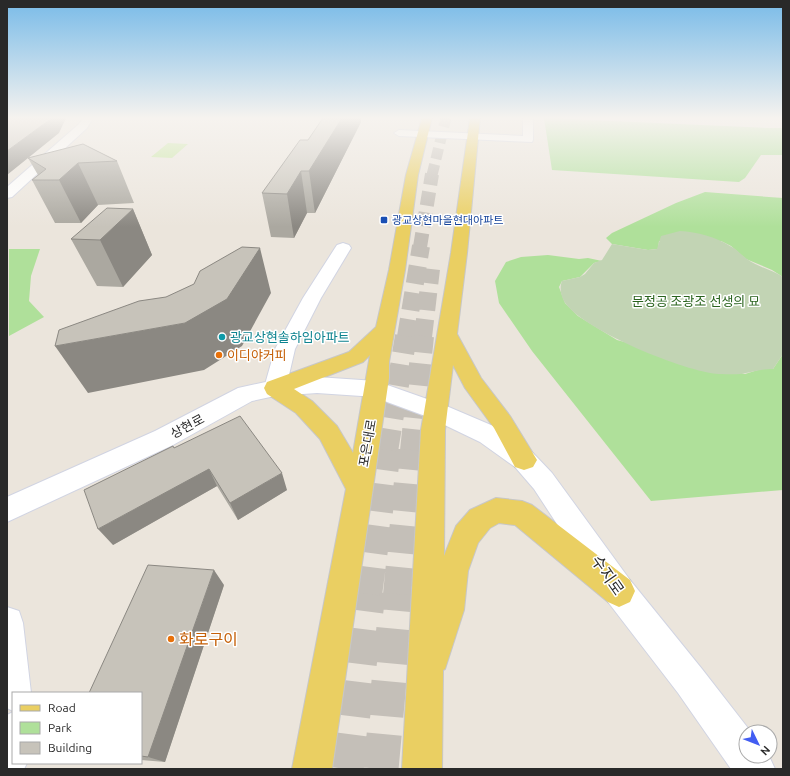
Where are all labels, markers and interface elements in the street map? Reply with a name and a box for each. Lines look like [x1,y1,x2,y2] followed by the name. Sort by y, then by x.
[392,214,503,226] place label: 광교상현마을현대아파트
[379,215,389,225] marker: 광교상현마을현대아파트
[632,294,760,308] park label: 문정공 조광조 선생의 묘
[230,330,350,344] place label: 광교상현솔하임아파트
[217,332,227,342] marker: 광교상현솔하임아파트
[227,348,287,362] place label: 이디야커피
[214,350,224,360] marker: 이디야커피
[168,411,206,441] street label: 상현로
[356,418,378,468] street label: 포은대로
[588,552,628,598] street label: 수지로
[179,630,238,648] place label: 화로구이
[166,634,176,644] marker: 화로구이
[12,692,142,764] legend
[48,701,76,714] text: Road
[48,721,72,734] text: Park
[738,724,778,764] north arrow
[48,741,92,754] text: Building
[758,744,773,758] text: N

